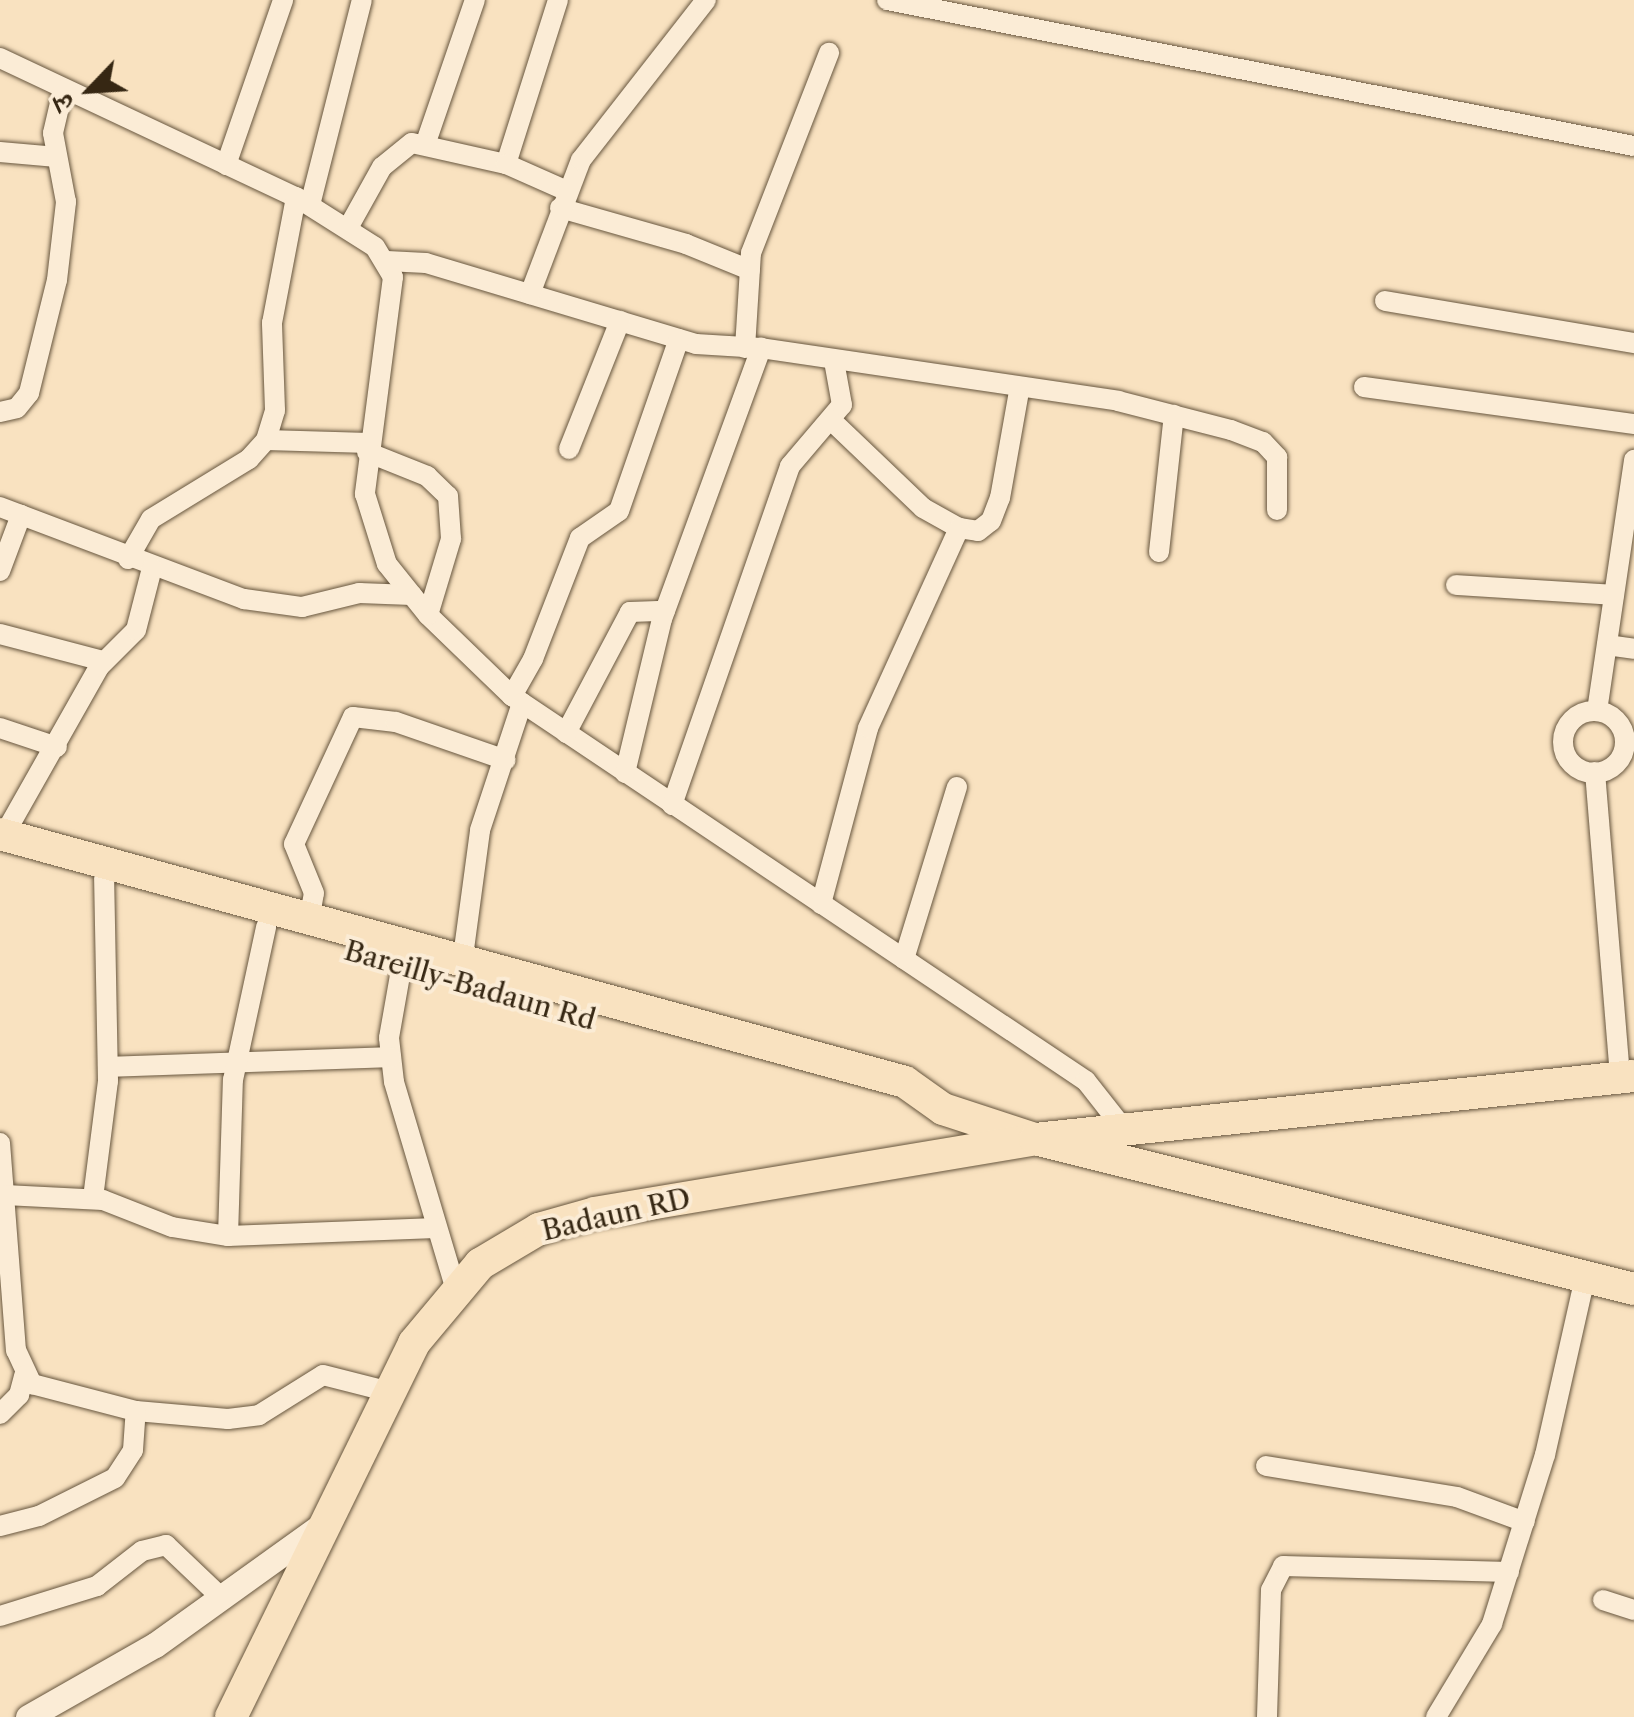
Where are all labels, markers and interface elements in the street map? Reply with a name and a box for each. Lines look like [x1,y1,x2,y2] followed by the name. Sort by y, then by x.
[40,40,140,140] north arrow
[44,89,81,116] text: उ
[341,933,599,1037] street label: Bareilly-Badaun Rd
[538,1181,694,1247] street label: Badaun RD

